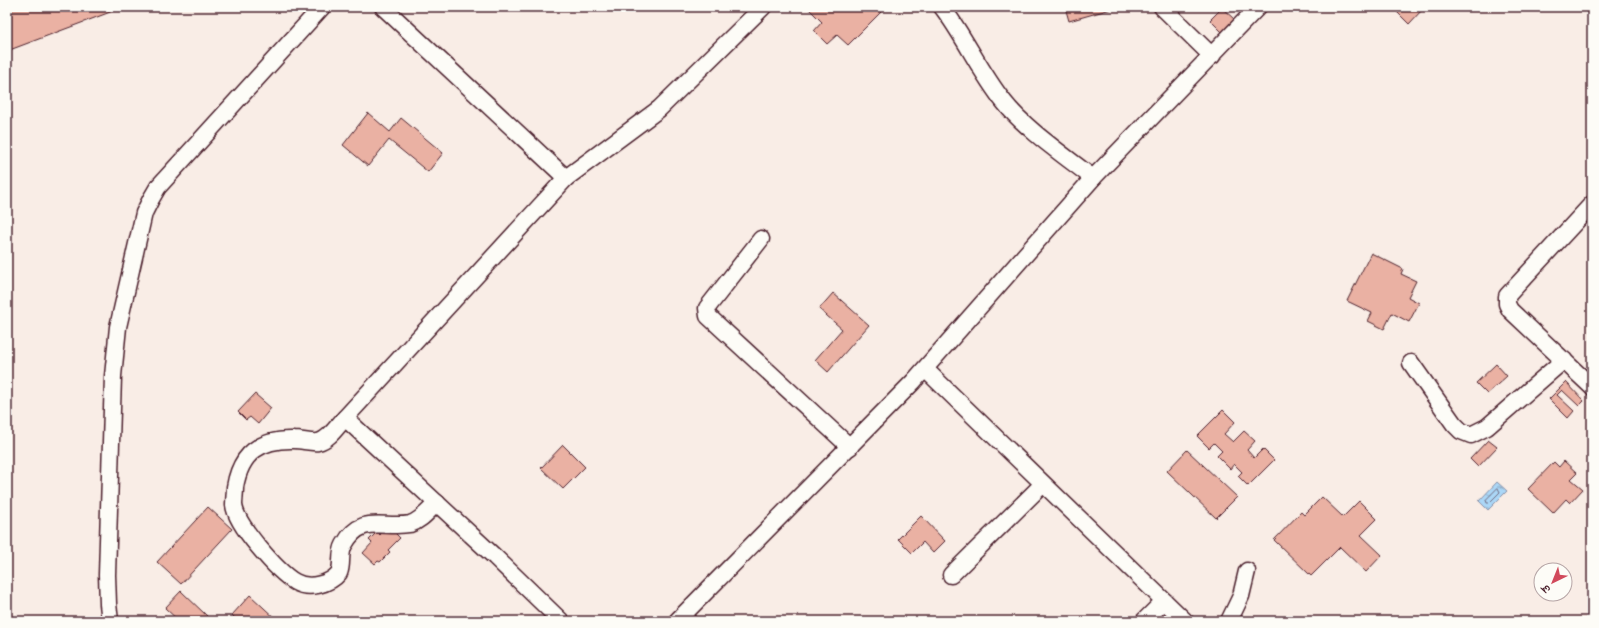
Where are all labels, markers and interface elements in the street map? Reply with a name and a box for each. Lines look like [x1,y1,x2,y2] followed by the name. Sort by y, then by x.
[1533,562,1573,602] north arrow
[1537,578,1556,598] text: उ

